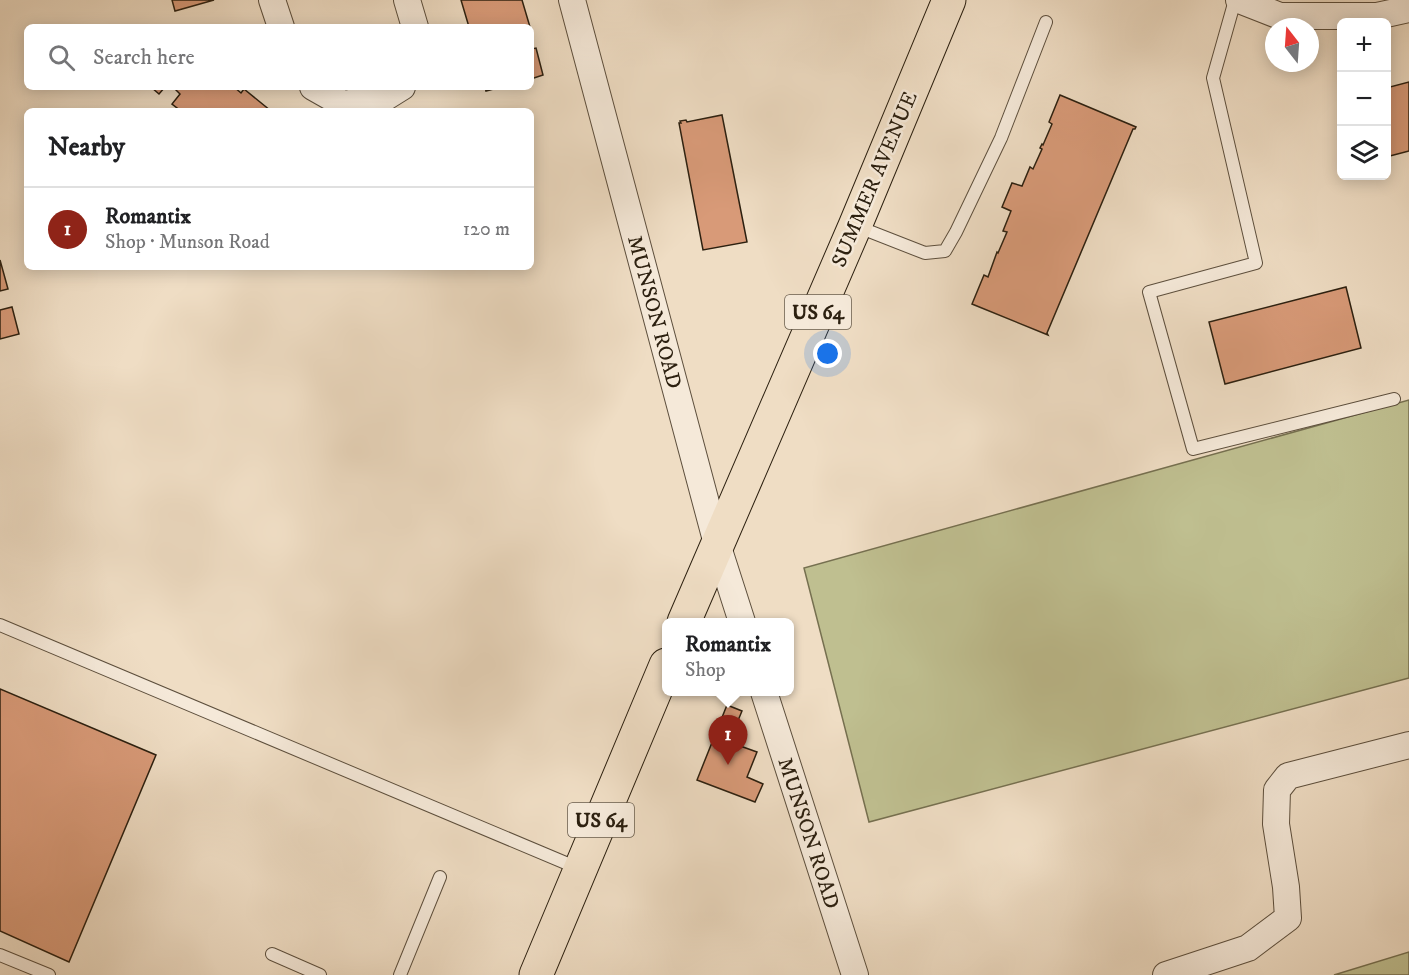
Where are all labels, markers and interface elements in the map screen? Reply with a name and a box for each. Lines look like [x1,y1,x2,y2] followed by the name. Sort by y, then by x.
[1265,18,1319,72] north arrow
[1337,18,1391,180] map controls
[1337,18,1391,72] button: +
[24,24,534,90] search box
[45,41,78,74] icon: search
[93,44,195,71] text: Search here
[1337,72,1391,126] button: −
[826,88,924,271] street label: SUMMER AVENUE
[1337,126,1391,180] button: layers
[48,131,125,164] text: Nearby
[105,203,191,230] text: Romantix
[64,217,71,242] text: 1
[463,217,510,242] text: 120 m
[105,230,270,255] text: Shop · Munson Road
[621,233,687,392] street label: MUNSON ROAD
[785,295,851,329] road number: US 64
[813,339,842,368] your location
[662,618,794,696] popup
[685,631,771,658] text: Romantix
[685,658,726,683] text: Shop
[708,716,748,765] pin: 1
[771,754,845,912] street label: MUNSON ROAD
[568,803,634,837] road number: US 64

